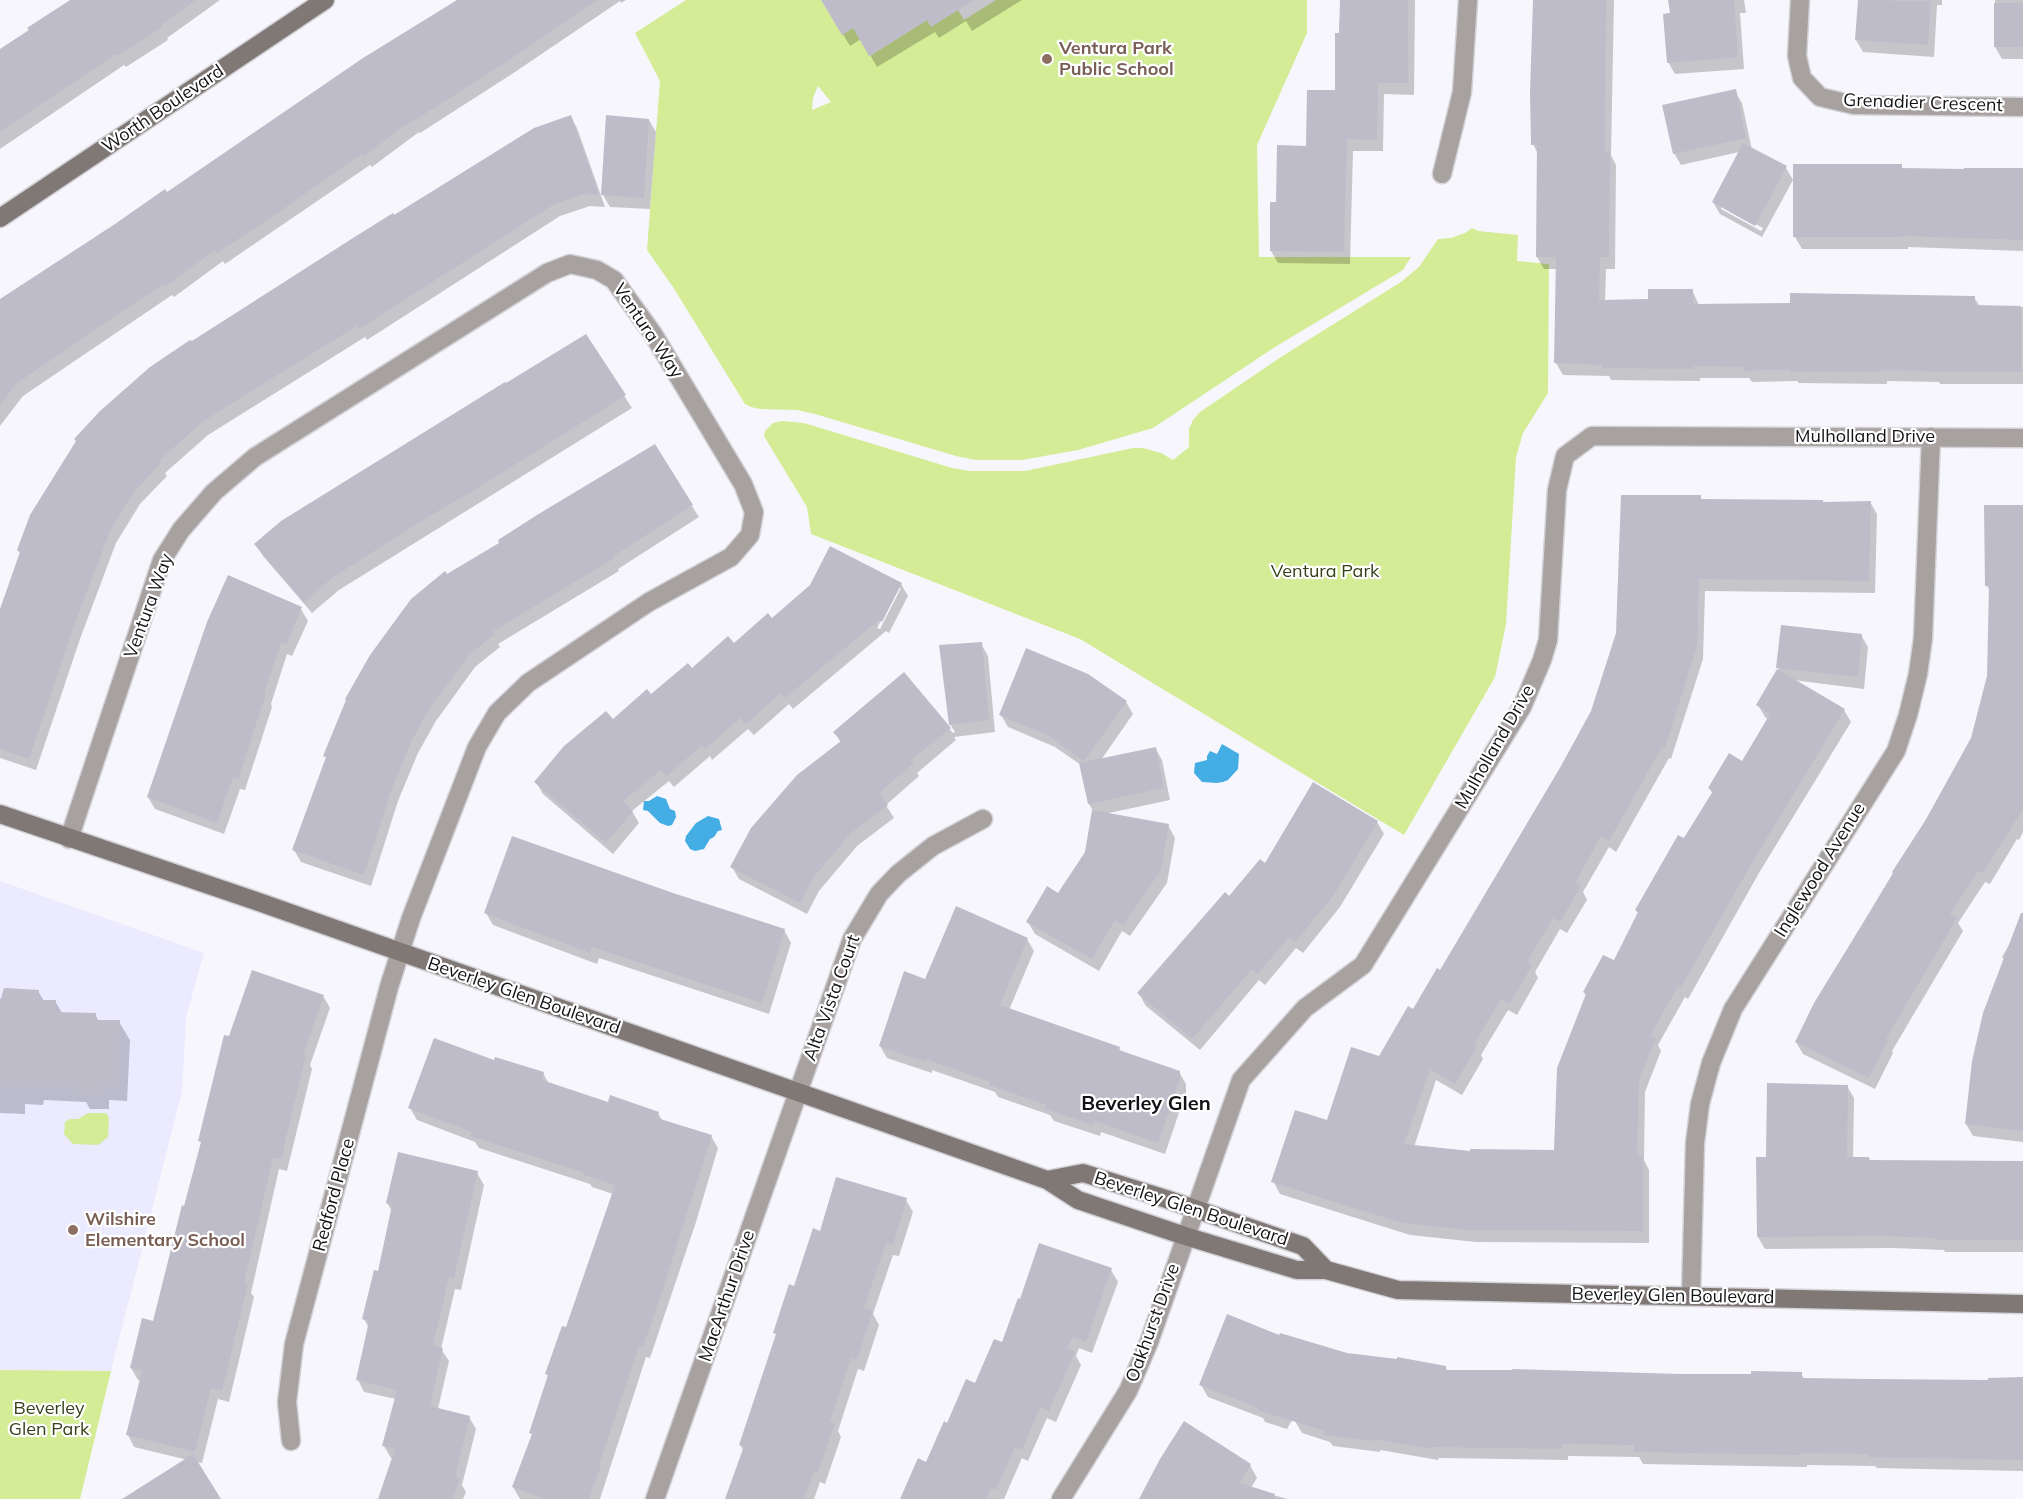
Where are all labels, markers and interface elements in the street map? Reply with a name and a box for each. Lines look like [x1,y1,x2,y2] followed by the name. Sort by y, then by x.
[1059,38,1174,80] place label: Ventura Park Public School
[1040,52,1054,66] marker: Ventura Park Public School
[98,60,228,158] street label: Worth Boulevard
[1843,89,2003,117] street label: Grenadier Crescent
[608,279,688,383] street label: Ventura Way
[1795,426,1935,448] street label: Mulholland Drive
[120,551,178,661] street label: Ventura Way
[1271,561,1379,583] park label: Ventura Park
[1451,681,1539,813] street label: Mulholland Drive
[1770,799,1870,941] street label: Inglewood Avenue
[799,932,865,1064] street label: Alta Vista Court
[425,953,623,1039] street label: Beverley Glen Boulevard
[1081,1092,1211,1116] district label: Beverley Glen
[309,1136,359,1254] street label: Redford Place
[1091,1167,1291,1251] street label: Beverley Glen Boulevard
[85,1209,245,1252] place label: Wilshire Elementary School
[66,1223,80,1237] marker: Wilshire Elementary School
[694,1228,760,1364] street label: MacArthur Drive
[1122,1261,1184,1385] street label: Oakhurst Drive
[1572,1283,1774,1309] street label: Beverley Glen Boulevard
[9,1398,89,1440] park label: Beverley Glen Park

